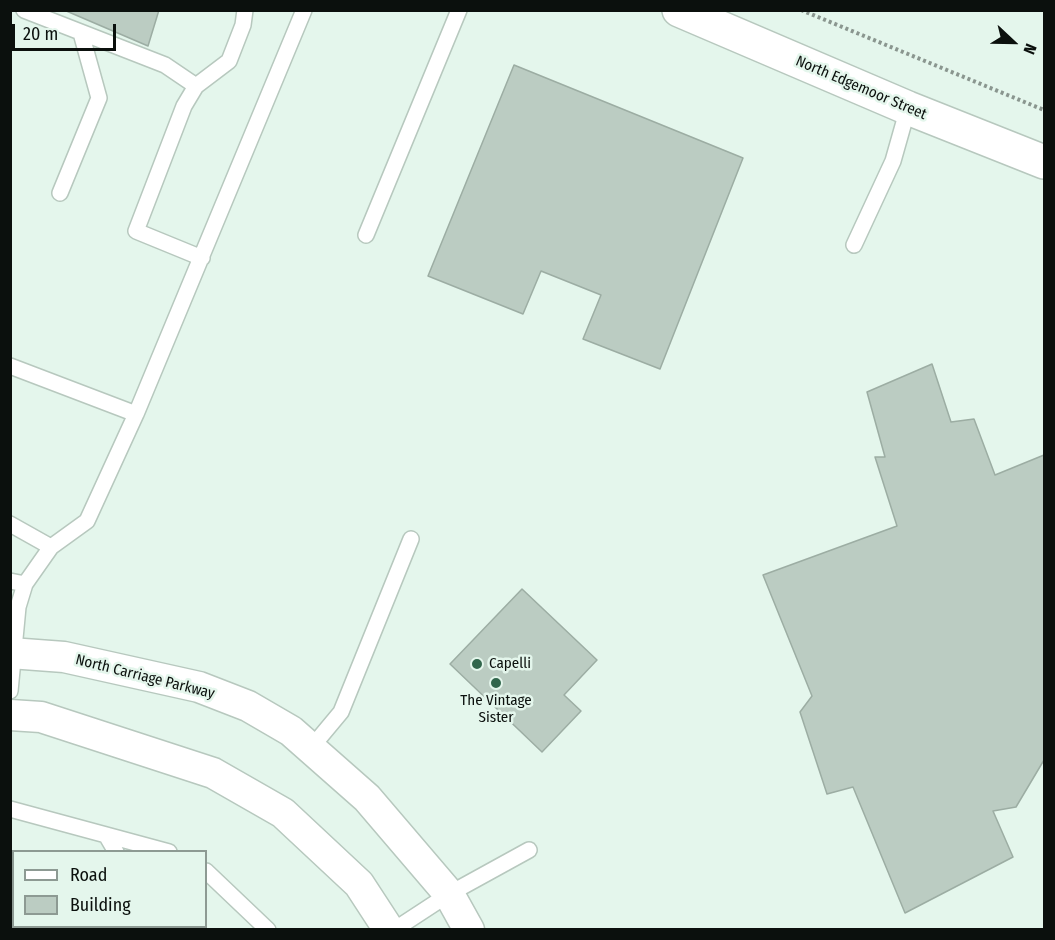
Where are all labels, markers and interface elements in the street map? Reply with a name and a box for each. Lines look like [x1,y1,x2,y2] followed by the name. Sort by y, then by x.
[15,12,118,50] scale bar
[983,12,1043,72] north arrow
[23,23,58,45] text: 20 m
[1020,41,1041,57] text: N
[793,52,929,124] street label: North Edgemoor Street
[74,651,216,703] street label: North Carriage Parkway
[489,655,531,673] place label: Capelli
[470,657,484,671] marker: Capelli
[489,676,503,690] marker: The Vintage Sister
[460,692,532,727] place label: The Vintage Sister
[12,850,207,928] legend
[70,864,107,886] text: Road
[70,894,131,916] text: Building

